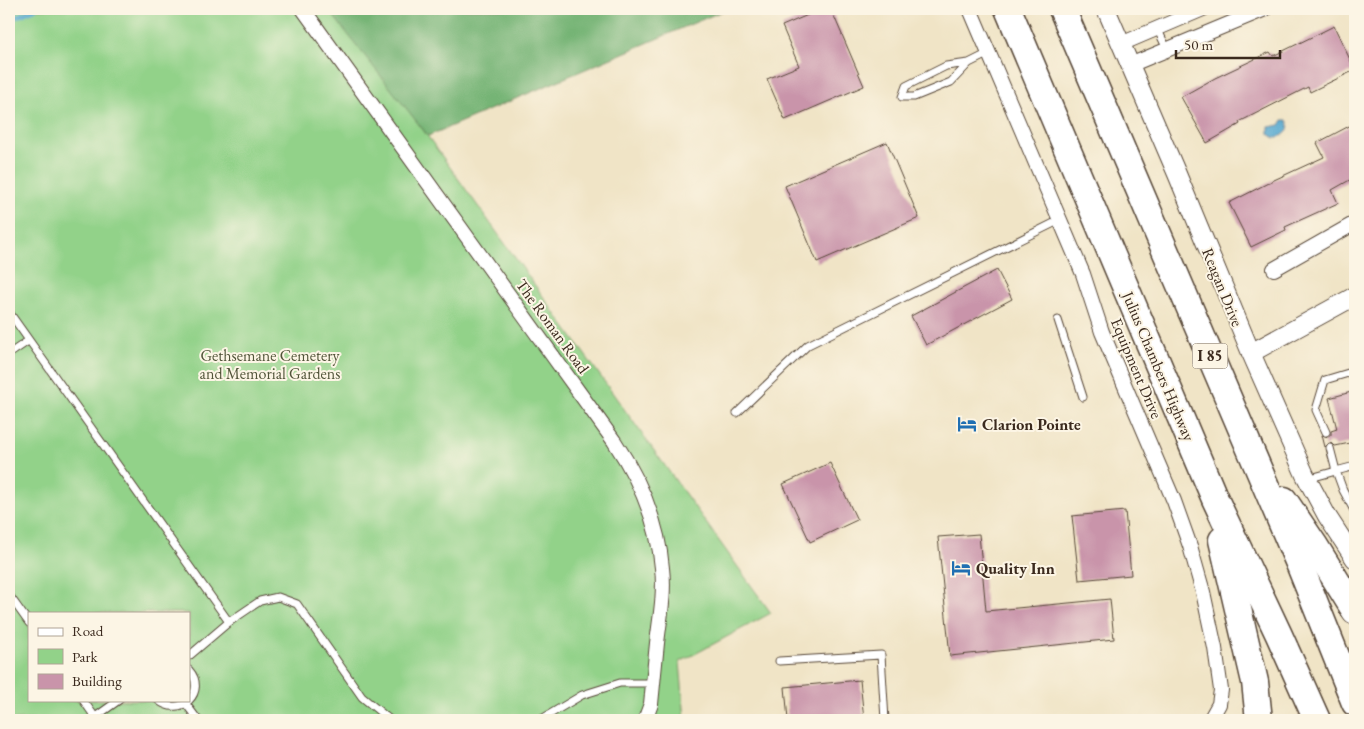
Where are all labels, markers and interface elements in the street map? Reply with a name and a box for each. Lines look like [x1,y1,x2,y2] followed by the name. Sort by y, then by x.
[1176,28,1280,60] scale bar
[1184,35,1213,54] text: 50 m
[1197,245,1248,330] street label: Reagan Drive
[511,275,594,378] street label: The Roman Road
[1117,286,1200,445] street label: Julius Chambers Highway
[1106,315,1167,422] street label: Equipment Drive
[1192,344,1228,368] road number: I 85
[200,345,341,384] park label: Gethsemane Cemetery and Memorial Gardens
[956,413,978,435] hotel icon: Clarion Pointe
[982,414,1081,435] place label: Clarion Pointe
[950,557,972,579] hotel icon: Quality Inn
[976,558,1055,579] place label: Quality Inn
[28,612,190,702] legend
[72,621,104,640] text: Road
[72,647,99,666] text: Park
[72,671,122,690] text: Building

